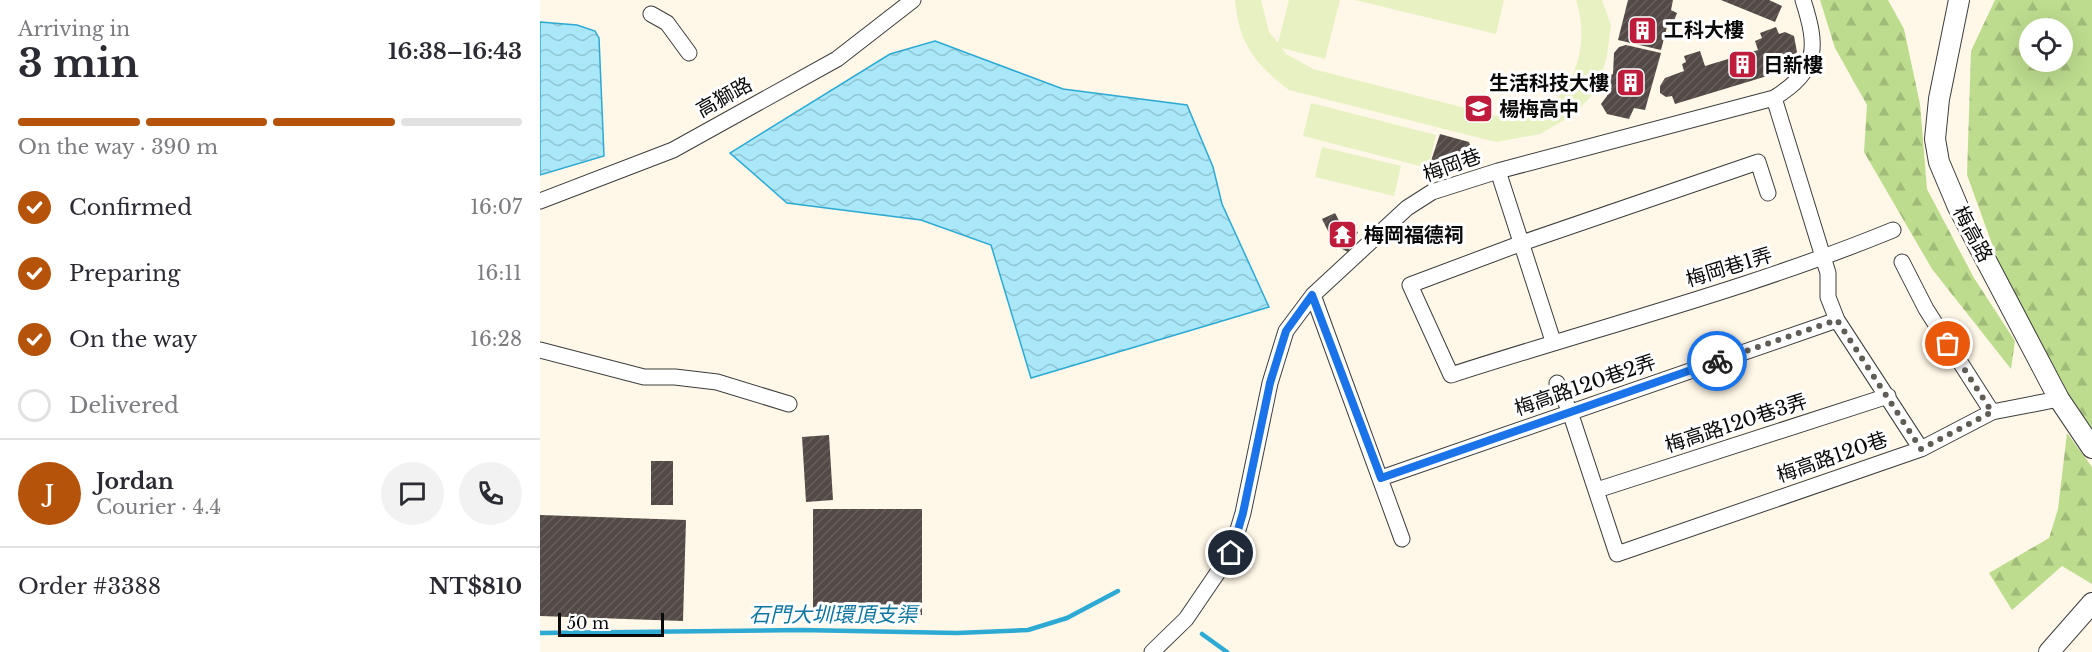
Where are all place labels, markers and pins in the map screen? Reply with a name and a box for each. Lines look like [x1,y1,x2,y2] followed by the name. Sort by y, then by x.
[1627,14,1659,46] building icon: 工科大樓
[1664,18,1744,42] place label: 工科大樓
[1726,49,1758,81] building icon: 日新樓
[1763,53,1823,77] place label: 日新樓
[1614,67,1646,99] building icon: 生活科技大樓
[1489,71,1609,95] place label: 生活科技大樓
[1462,93,1494,125] school or university icon: 楊梅高中
[1499,97,1579,121] place label: 楊梅高中
[1327,219,1359,251] temple icon: 梅岡福德祠
[1364,223,1464,247] place label: 梅岡福德祠
[1922,318,1973,369] pin
[1205,527,1256,578] pin

